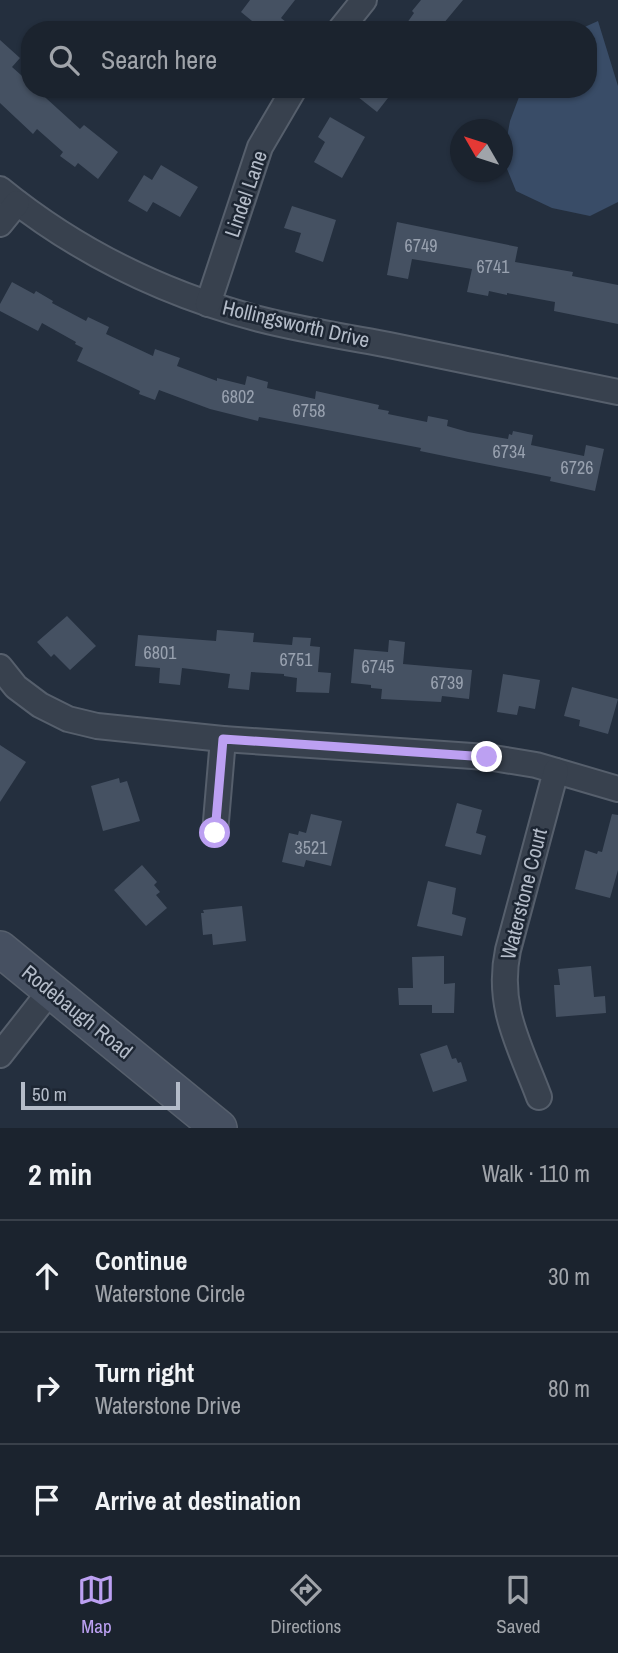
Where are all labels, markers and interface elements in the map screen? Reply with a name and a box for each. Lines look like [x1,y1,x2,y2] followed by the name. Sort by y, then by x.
[21,21,597,98] search box
[45,41,83,79] icon: search
[101,42,217,77] text: Search here
[450,119,513,182] north arrow
[217,147,274,241] street label: Lindel Lane
[405,233,437,258] house number: 6749
[477,254,510,279] house number: 6741
[220,292,373,355] street label: Hollingsworth Drive
[222,384,254,409] house number: 6802
[293,398,325,423] house number: 6758
[493,439,525,464] house number: 6734
[561,455,593,480] house number: 6726
[144,640,177,665] house number: 6801
[280,647,313,672] house number: 6751
[362,654,394,679] house number: 6745
[431,670,463,695] house number: 6739
[471,741,502,772] route end
[199,817,230,848] route start
[493,825,554,963] street label: Waterstone Court
[295,835,328,860] house number: 3521
[16,958,139,1065] street label: Rodebaugh Road
[21,1079,180,1111] scale bar
[32,1081,67,1107] text: 50 m
[28,1154,92,1194] text: 2 min
[482,1158,590,1189] text: Walk · 110 m
[95,1243,187,1278] text: Continue
[28,1257,66,1295] icon: ahead
[548,1261,590,1292] text: 30 m
[95,1278,245,1309] text: Waterstone Circle
[95,1355,194,1390] text: Turn right
[28,1369,66,1407] icon: right
[548,1373,590,1404] text: 80 m
[95,1390,241,1421] text: Waterstone Drive
[28,1481,66,1519] icon: arrive
[95,1483,301,1518] text: Arrive at destination
[77,1571,115,1639] tab: Map
[270,1571,341,1639] tab: Directions
[496,1571,541,1639] tab: Saved

